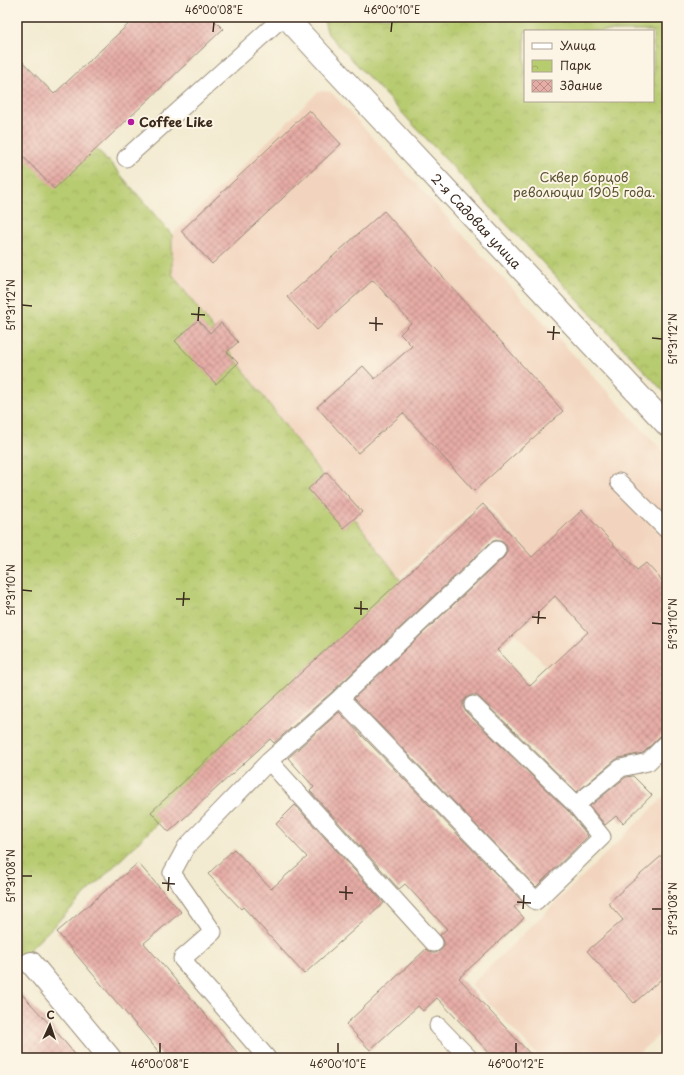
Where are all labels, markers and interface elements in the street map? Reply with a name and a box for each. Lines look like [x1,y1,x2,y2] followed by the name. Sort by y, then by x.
[185,2,243,17] text: 46°00'08"E
[364,2,420,17] text: 46°00'10"E
[524,30,654,102] legend
[560,36,596,54] text: Улица
[560,56,592,74] text: Парк
[560,76,602,94] text: Здание
[139,112,213,131] place label: Coffee Like
[126,117,136,127] marker: Coffee Like
[513,167,655,201] park label: Сквер борцов революции 1905 года.
[427,169,527,273] street label: 2-я Садовая улица
[3,279,18,331] text: 51°31'12"N
[665,313,680,365] text: 51°31'12"N
[3,564,18,616] text: 51°31'10"N
[665,598,680,650] text: 51°31'10"N
[3,849,18,903] text: 51°31'08"N
[665,882,680,936] text: 51°31'08"N
[30,1005,70,1045] north arrow
[46,1006,55,1023] text: С
[131,1056,189,1071] text: 46°00'08"E
[310,1056,366,1071] text: 46°00'10"E
[488,1056,544,1071] text: 46°00'12"E

